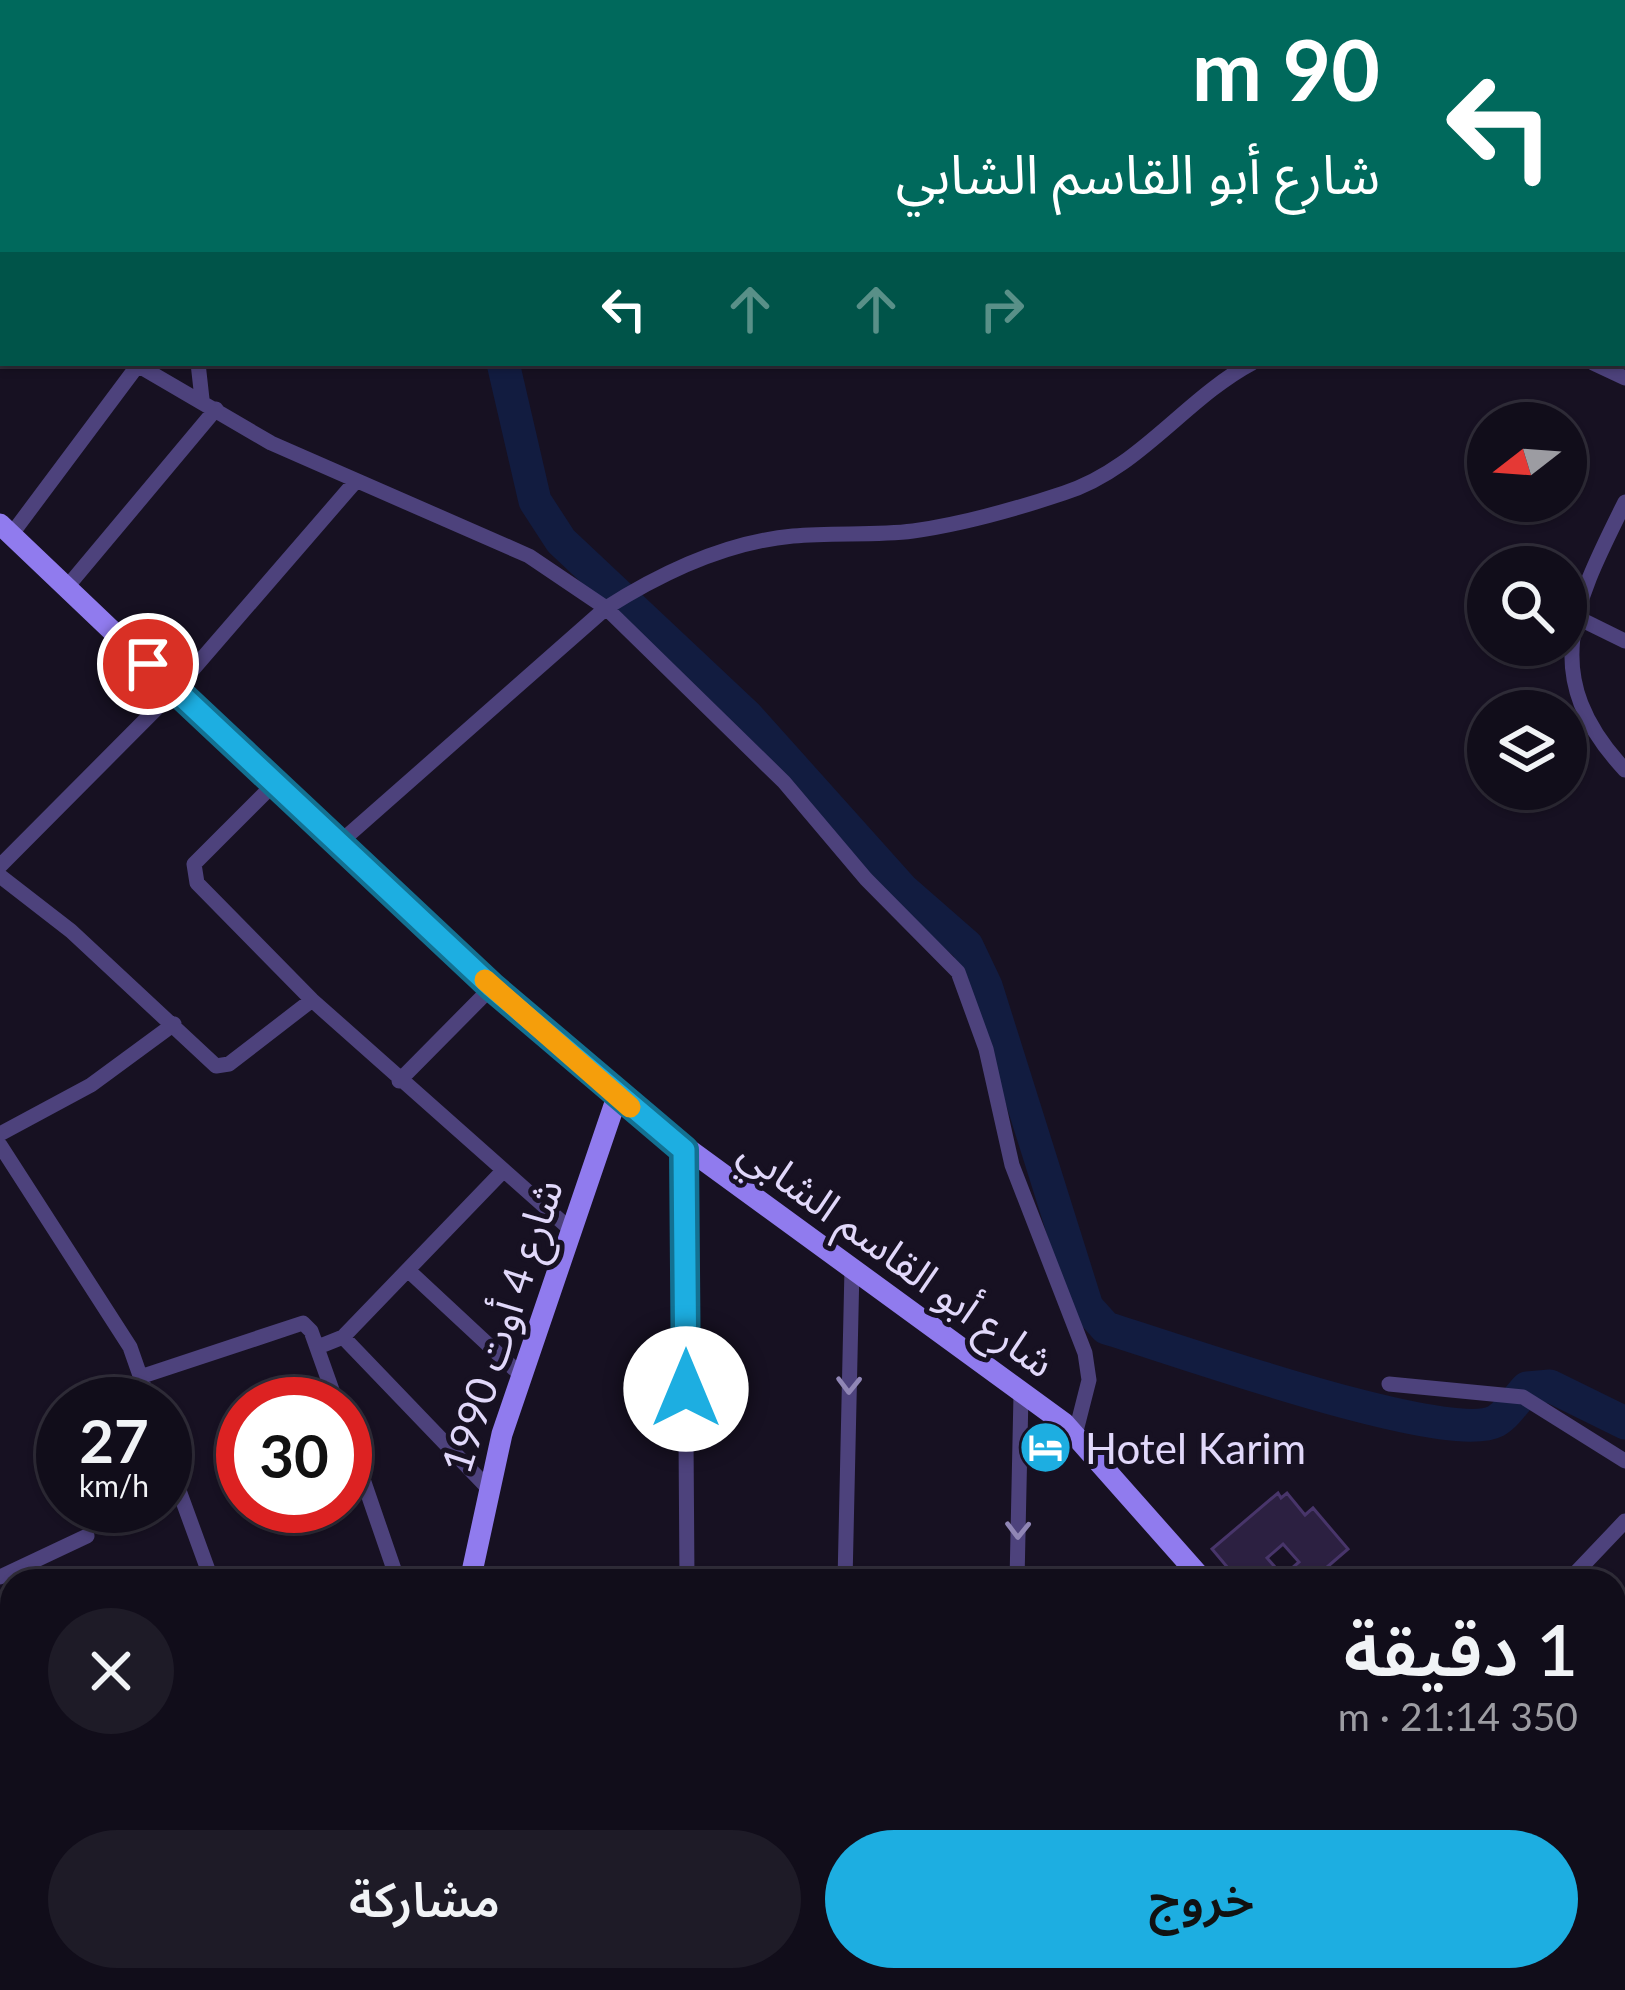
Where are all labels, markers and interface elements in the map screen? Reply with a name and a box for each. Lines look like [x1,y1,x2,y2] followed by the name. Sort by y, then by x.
[1192,18,1380,119] text: 90 m
[1422,48,1578,204] icon: left
[896,141,1380,206] text: شارع أبو القاسم الشابي
[591,276,657,342] icon: left
[717,276,783,342] icon: ahead
[843,276,909,342] icon: ahead
[969,276,1035,342] icon: right
[1467,402,1587,522] north arrow
[1467,402,1587,810] map controls
[1467,546,1587,666] button: search
[97,613,199,715] pin
[115,631,181,697] icon: arrive
[1467,690,1587,810] button: layers
[726,1125,1065,1394] street label: شارع أبو القاسم الشابي
[430,1173,580,1482] street label: شارع 4 أوت 1990
[623,1326,749,1452] position arrow
[837,1376,863,1395] one-way arrow
[216,1377,372,1533] speed limit sign: 30
[79,1404,149,1476] text: 27
[1018,1420,1074,1476] hotel icon: Hotel Karim
[1085,1423,1306,1473] place label: Hotel Karim
[79,1467,149,1503] text: km/h
[1006,1521,1032,1540] one-way arrow
[1344,1605,1578,1691] text: 1 دقيقة
[48,1608,174,1734] button: close
[1338,1693,1578,1739] text: 350 m · 21:14
[48,1830,801,1968] button: مشاركة
[825,1830,1578,1968] button: خروج

